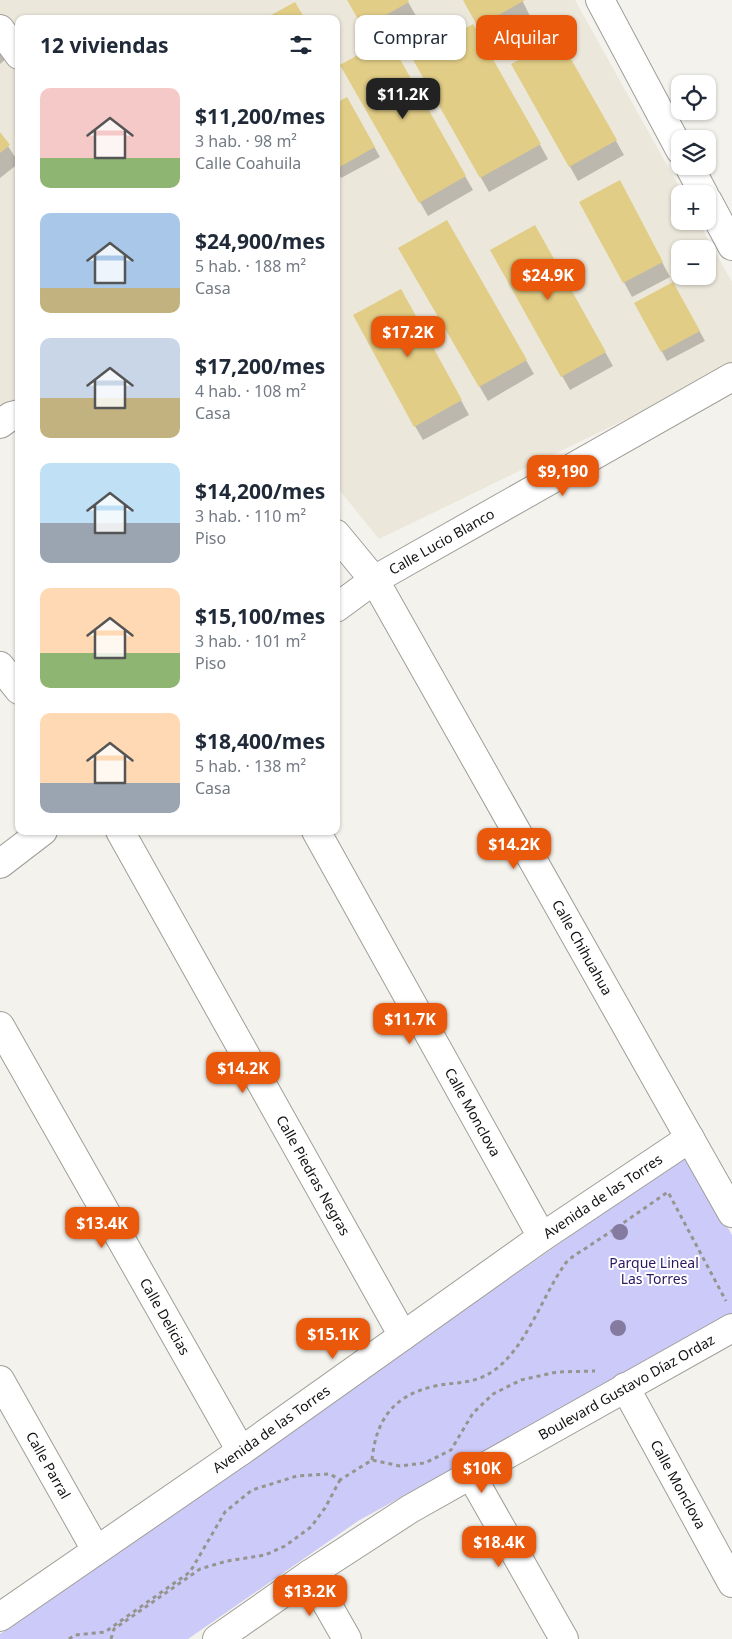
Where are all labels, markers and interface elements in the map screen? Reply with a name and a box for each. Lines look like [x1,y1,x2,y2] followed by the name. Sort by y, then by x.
[355,15,466,60] chip: Comprar
[476,15,577,60] chip: Alquilar
[40,31,169,59] text: 12 viviendas
[287,31,315,59] icon: filters
[671,75,716,285] map controls
[671,75,716,120] button: locate
[362,78,444,120] pin: $11.2K
[377,83,429,105] text: $11.2K
[195,102,325,130] text: $11,200/mes
[80,108,140,168] icon: home
[195,130,297,152] text: 3 hab. · 98 m²
[671,130,716,175] button: layers
[195,152,301,174] text: Calle Coahuila
[671,185,716,230] button: +
[195,227,325,255] text: $24,900/mes
[80,233,140,293] icon: home
[671,240,716,285] button: −
[195,255,306,277] text: 5 hab. · 188 m²
[507,258,589,301] pin: $24.9K
[522,264,574,286] text: $24.9K
[195,277,231,299] text: Casa
[367,316,449,358] pin: $17.2K
[382,321,434,343] text: $17.2K
[195,352,325,380] text: $17,200/mes
[80,358,140,418] icon: home
[195,380,306,402] text: 4 hab. · 108 m²
[195,402,231,424] text: Casa
[522,454,604,497] pin: $9,190
[538,460,588,482] text: $9,190
[195,477,325,505] text: $14,200/mes
[80,483,140,543] icon: home
[385,504,498,579] street label: Calle Lucio Blanco
[195,505,306,527] text: 3 hab. · 110 m²
[195,527,226,549] text: Piso
[195,602,325,630] text: $15,100/mes
[80,608,140,668] icon: home
[195,630,306,652] text: 3 hab. · 101 m²
[195,652,226,674] text: Piso
[195,727,325,755] text: $18,400/mes
[80,733,140,793] icon: home
[195,755,306,777] text: 5 hab. · 138 m²
[195,777,231,799] text: Casa
[473,828,555,870] pin: $14.2K
[488,833,540,855] text: $14.2K
[548,896,617,999] street label: Calle Chihuahua
[369,1002,451,1045] pin: $11.7K
[384,1008,436,1030] text: $11.7K
[202,1052,284,1094] pin: $14.2K
[217,1057,269,1079] text: $14.2K
[441,1064,505,1160] street label: Calle Monclova
[272,1112,355,1239] street label: Calle Piedras Negras
[539,1149,666,1243] street label: Avenida de las Torres
[61,1206,143,1249] pin: $13.4K
[76,1212,128,1234] text: $13.4K
[609,1253,699,1288] park label: Parque Lineal Las Torres
[136,1274,195,1359] street label: Calle Delicias
[292,1318,374,1360] pin: $15.1K
[307,1323,359,1345] text: $15.1K
[535,1330,718,1444] street label: Boulevard Gustavo Díaz Ordaz
[209,1381,334,1477] street label: Avenida de las Torres
[22,1428,75,1502] street label: Calle Parral
[647,1436,711,1532] street label: Calle Monclova
[452,1452,512,1494] pin: $10K
[463,1457,501,1479] text: $10K
[458,1526,540,1568] pin: $18.4K
[473,1531,525,1553] text: $18.4K
[269,1574,351,1617] pin: $13.2K
[284,1580,336,1602] text: $13.2K

